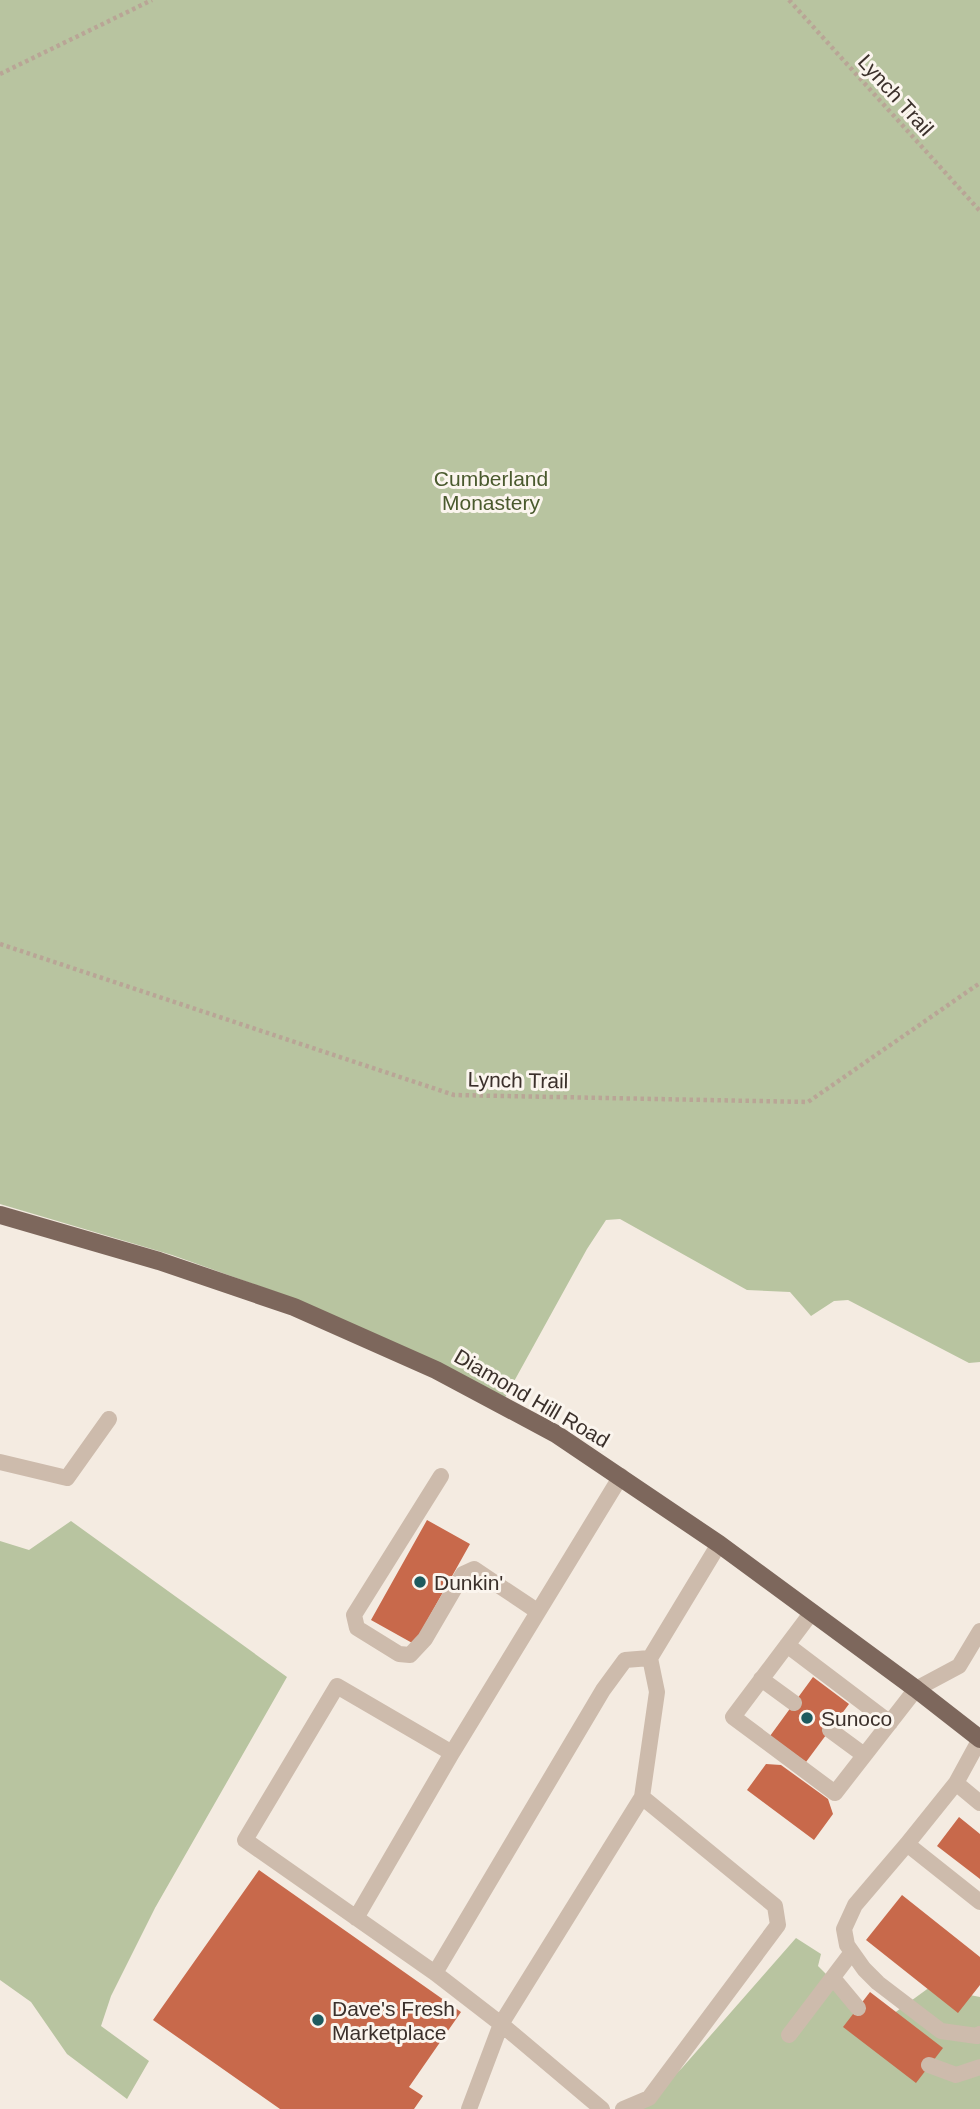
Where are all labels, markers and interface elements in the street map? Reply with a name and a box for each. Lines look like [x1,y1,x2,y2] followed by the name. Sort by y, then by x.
[854,50,938,140] street label: Lynch Trail
[434,467,548,514] park label: Cumberland Monastery
[467,1068,569,1092] street label: Lynch Trail
[450,1344,614,1452] street label: Diamond Hill Road
[434,1571,503,1594] place label: Dunkin'
[412,1574,428,1590] marker: Dunkin'
[821,1707,892,1730] place label: Sunoco
[799,1710,815,1726] marker: Sunoco
[332,1997,455,2044] place label: Dave's Fresh Marketplace
[310,2012,326,2028] marker: Dave's Fresh Marketplace

